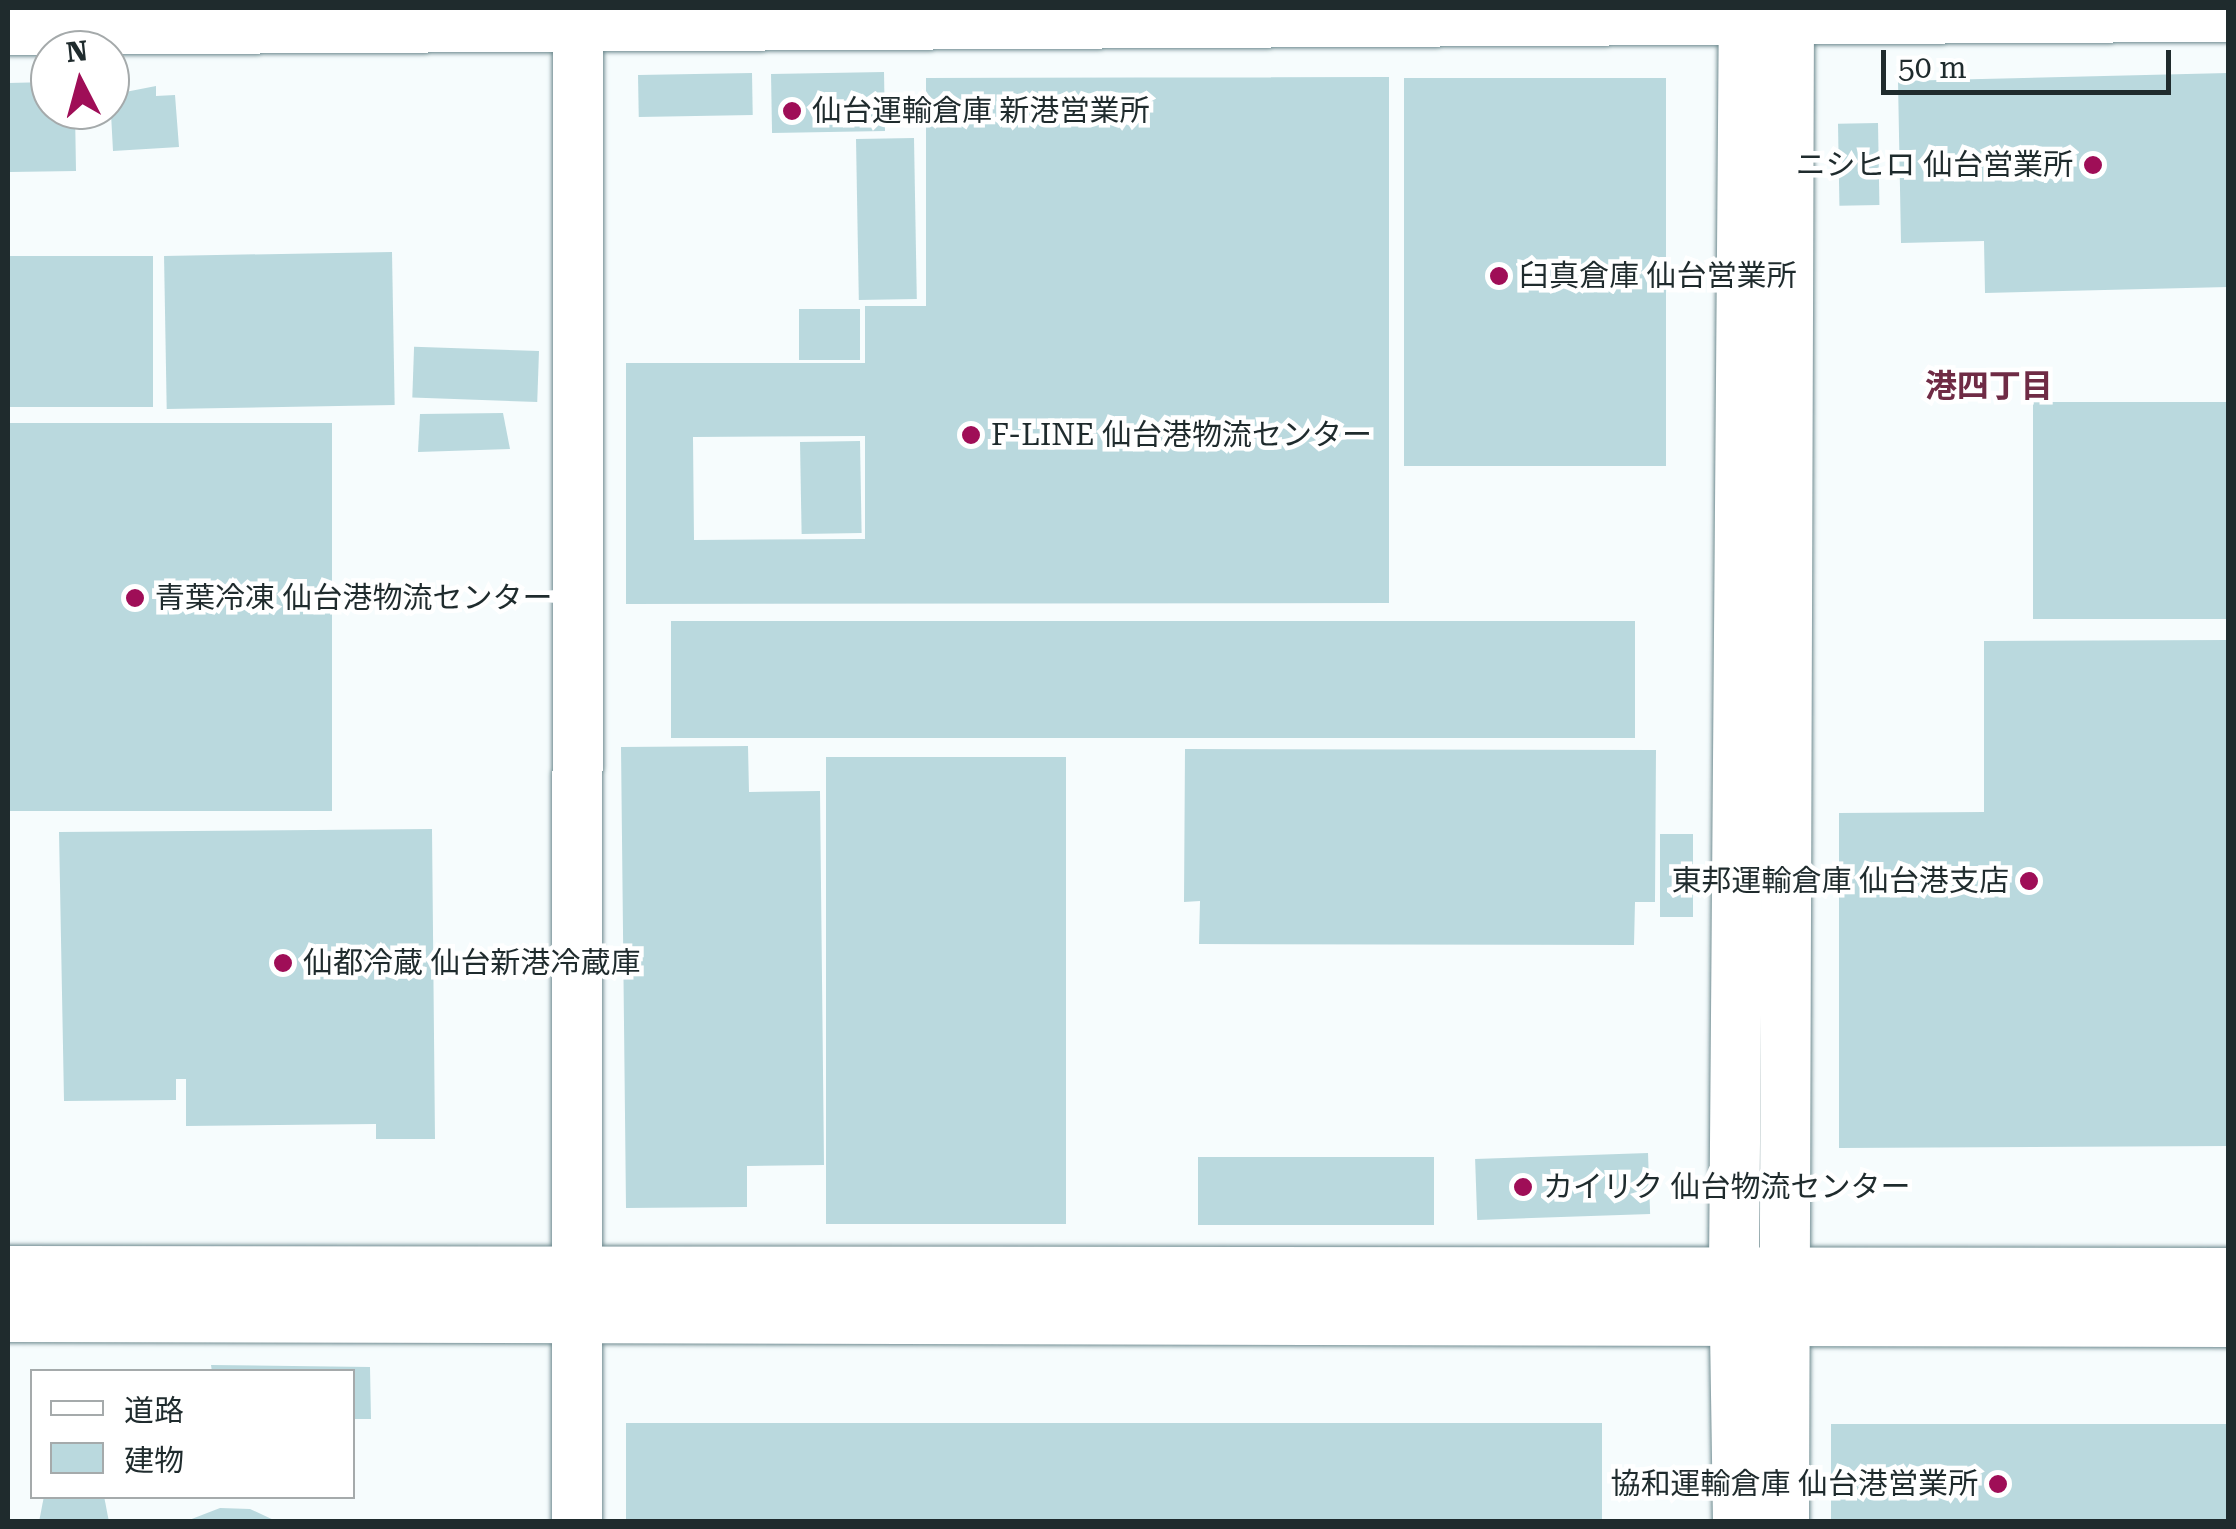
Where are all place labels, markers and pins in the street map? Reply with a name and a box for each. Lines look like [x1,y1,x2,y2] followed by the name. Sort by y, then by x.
[812,93,1150,129] place label: 仙台運輸倉庫 新港営業所
[781,100,803,122] marker: 仙台運輸倉庫 新港営業所
[1795,147,2073,183] place label: ニシヒロ 仙台営業所
[2082,154,2104,176] marker: ニシヒロ 仙台営業所
[1519,258,1797,294] place label: 臼真倉庫 仙台営業所
[1488,265,1510,287] marker: 臼真倉庫 仙台営業所
[991,417,1372,453] place label: F-LINE 仙台港物流センター
[960,424,982,446] marker: F-LINE 仙台港物流センター
[155,580,553,616] place label: 青葉冷凍 仙台港物流センター
[124,587,146,609] marker: 青葉冷凍 仙台港物流センター
[1671,863,2009,899] place label: 東邦運輸倉庫 仙台港支店
[2018,870,2040,892] marker: 東邦運輸倉庫 仙台港支店
[303,945,641,981] place label: 仙都冷蔵 仙台新港冷蔵庫
[272,952,294,974] marker: 仙都冷蔵 仙台新港冷蔵庫
[1543,1169,1911,1205] place label: カイリク 仙台物流センター
[1512,1176,1534,1198] marker: カイリク 仙台物流センター
[1610,1466,1978,1502] place label: 協和運輸倉庫 仙台港営業所
[1987,1473,2009,1495] marker: 協和運輸倉庫 仙台港営業所

